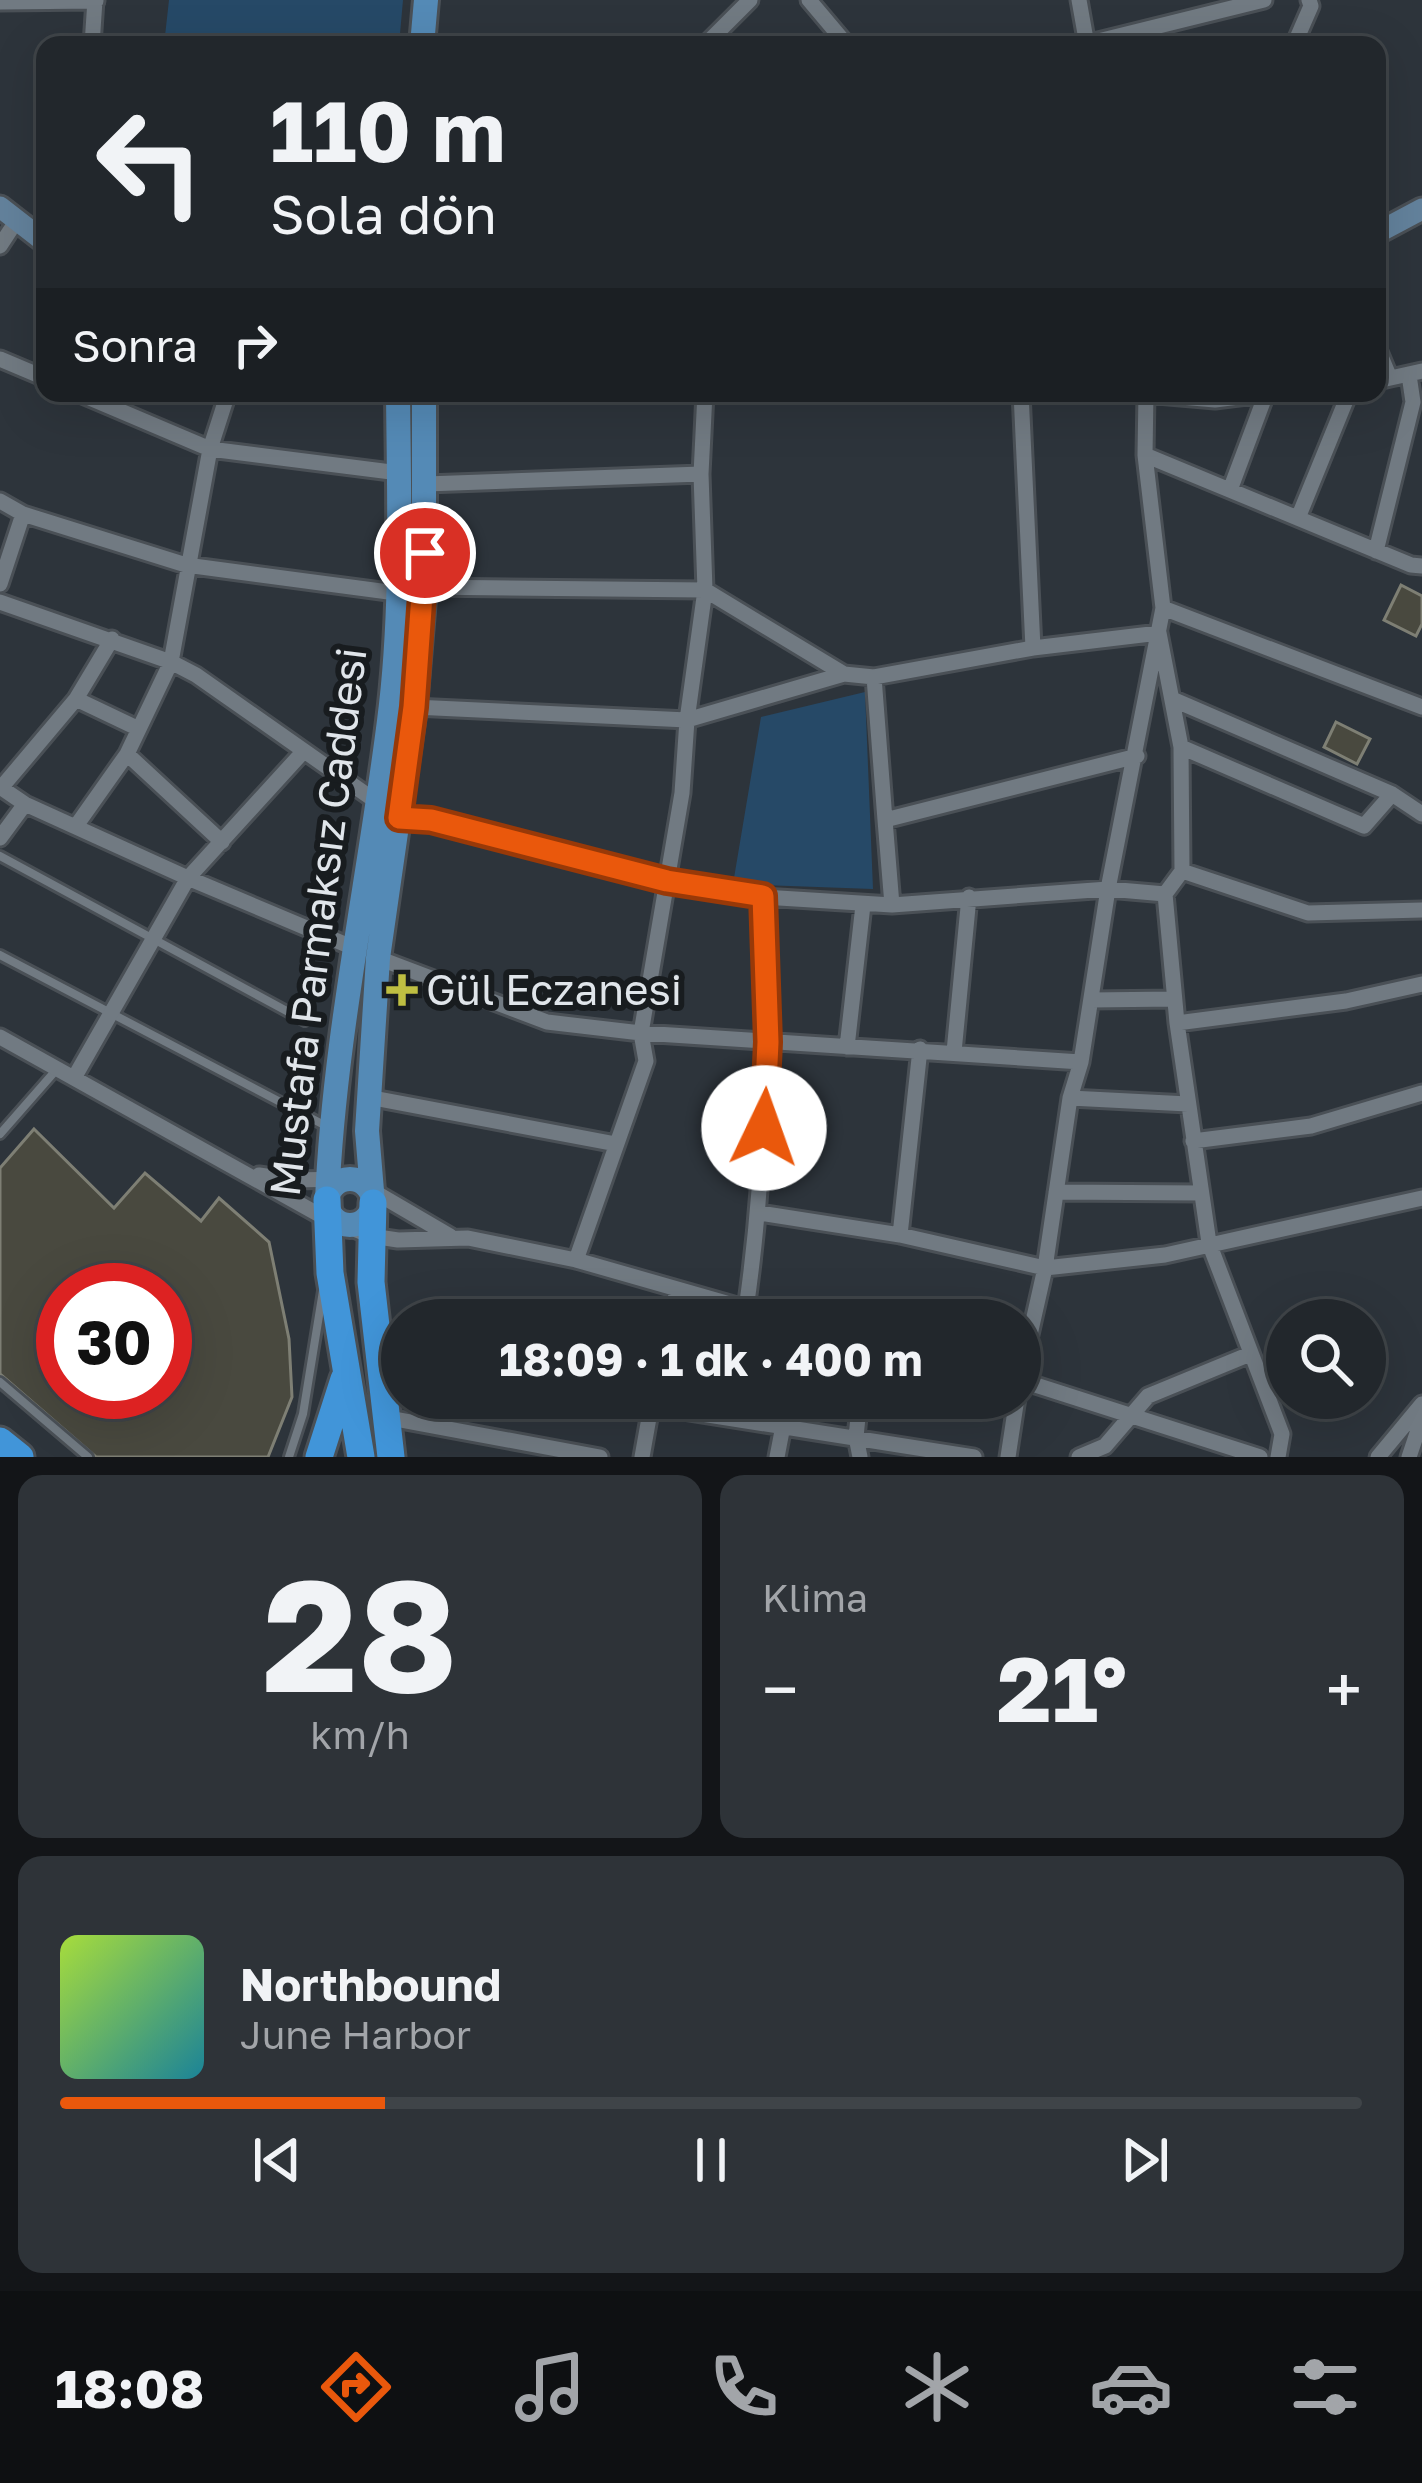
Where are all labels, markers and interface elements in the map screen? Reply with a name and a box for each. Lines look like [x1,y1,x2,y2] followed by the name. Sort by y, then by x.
[270,80,506,180] text: 110 m
[72,84,228,240] icon: left
[270,181,497,246] text: Sola dön
[222,312,288,378] icon: right
[72,318,198,372] text: Sonra
[374,502,476,604] pin
[392,520,458,586] icon: arrive
[259,645,375,1199] street label: Mustafa Parmaksız Caddesi
[426,964,682,1014] place label: Gül Eczanesi
[389,977,415,1003] marker: Gül Eczanesi
[701,1065,827,1191] position arrow
[36,1263,192,1419] speed limit sign: 30
[1266,1299,1386,1419] map controls
[1266,1299,1386,1419] button: search
[499,1332,923,1386] text: 18:09 · 1 dk · 400 m
[263,1539,458,1726] text: 28
[762,1574,868,1621] text: Klima
[997,1634,1127,1742] text: 21°
[762,1649,798,1729] text: −
[1326,1649,1362,1729] text: +
[310,1711,410,1758] text: km/h
[240,1957,501,2011] text: Northbound
[240,2011,471,2058] text: June Harbor
[244,2127,310,2193] icon: previous
[678,2127,744,2193] icon: pause
[1112,2127,1178,2193] icon: next
[314,2345,398,2429] icon: directions
[508,2345,592,2429] icon: music
[702,2345,786,2429] icon: phone
[895,2345,979,2429] icon: climate
[1089,2345,1173,2429] icon: car
[1283,2345,1367,2429] icon: filters
[55,2355,204,2420] text: 18:08

